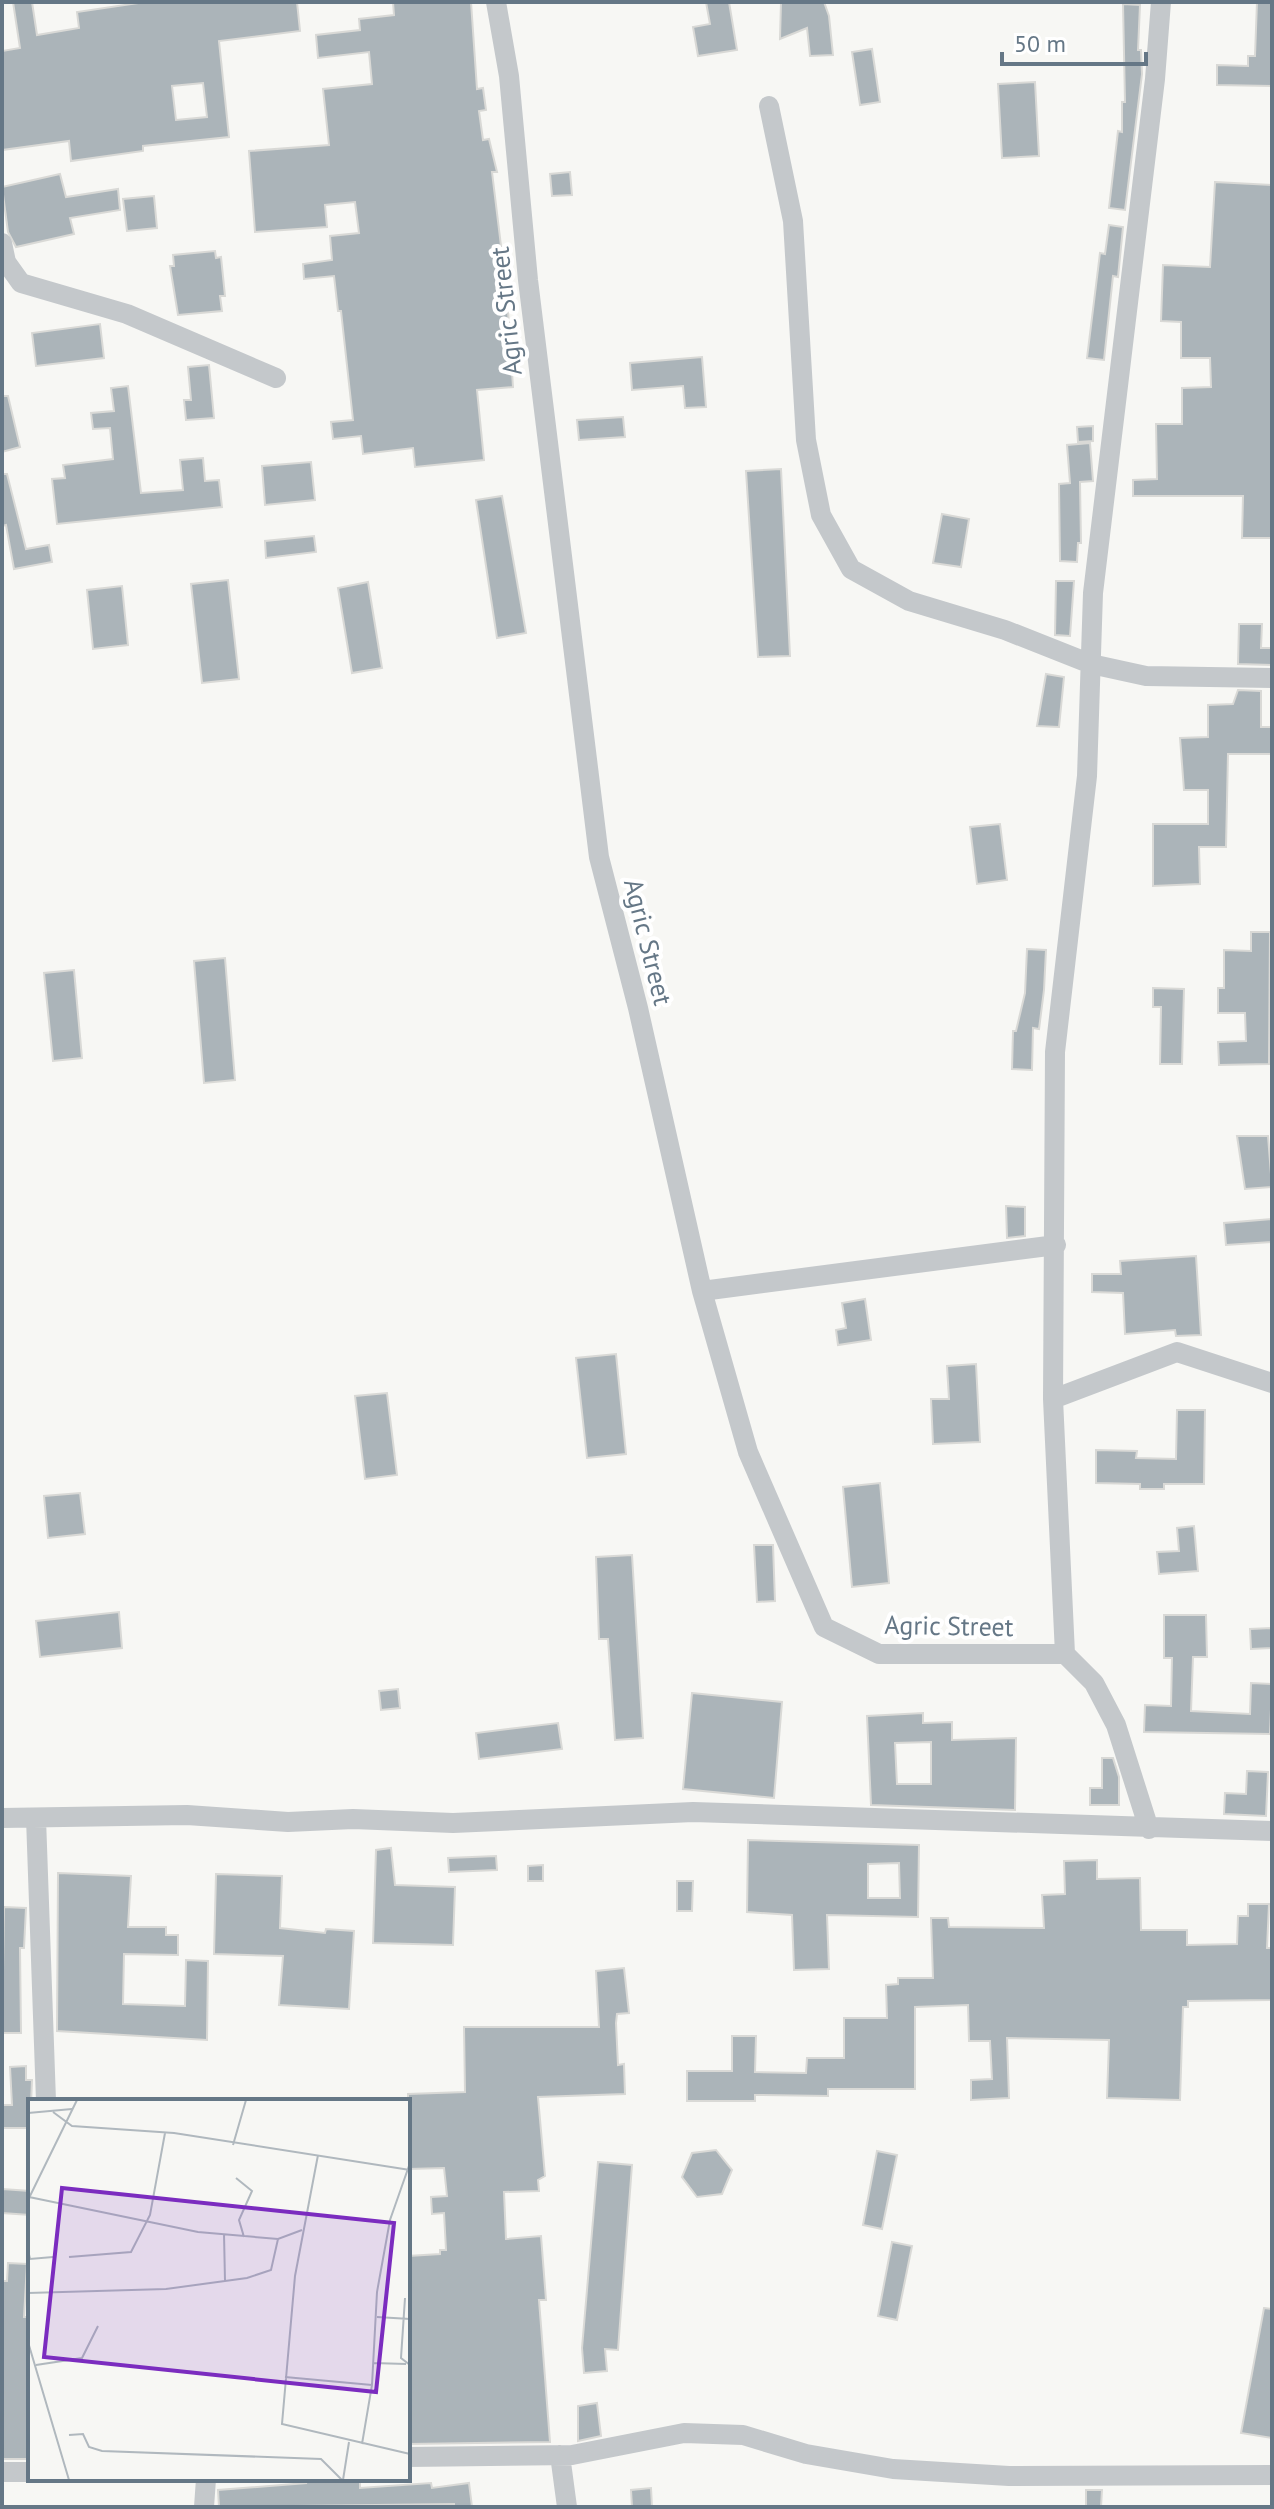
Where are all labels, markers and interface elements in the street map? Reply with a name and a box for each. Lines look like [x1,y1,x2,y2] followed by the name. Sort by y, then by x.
[1002,16,1146,66] scale bar
[1014,28,1066,59] text: 50 m
[482,245,529,377] street label: Agric Street
[617,875,680,1009] street label: Agric Street
[884,1608,1014,1643] street label: Agric Street
[28,2099,410,2481] inset map

